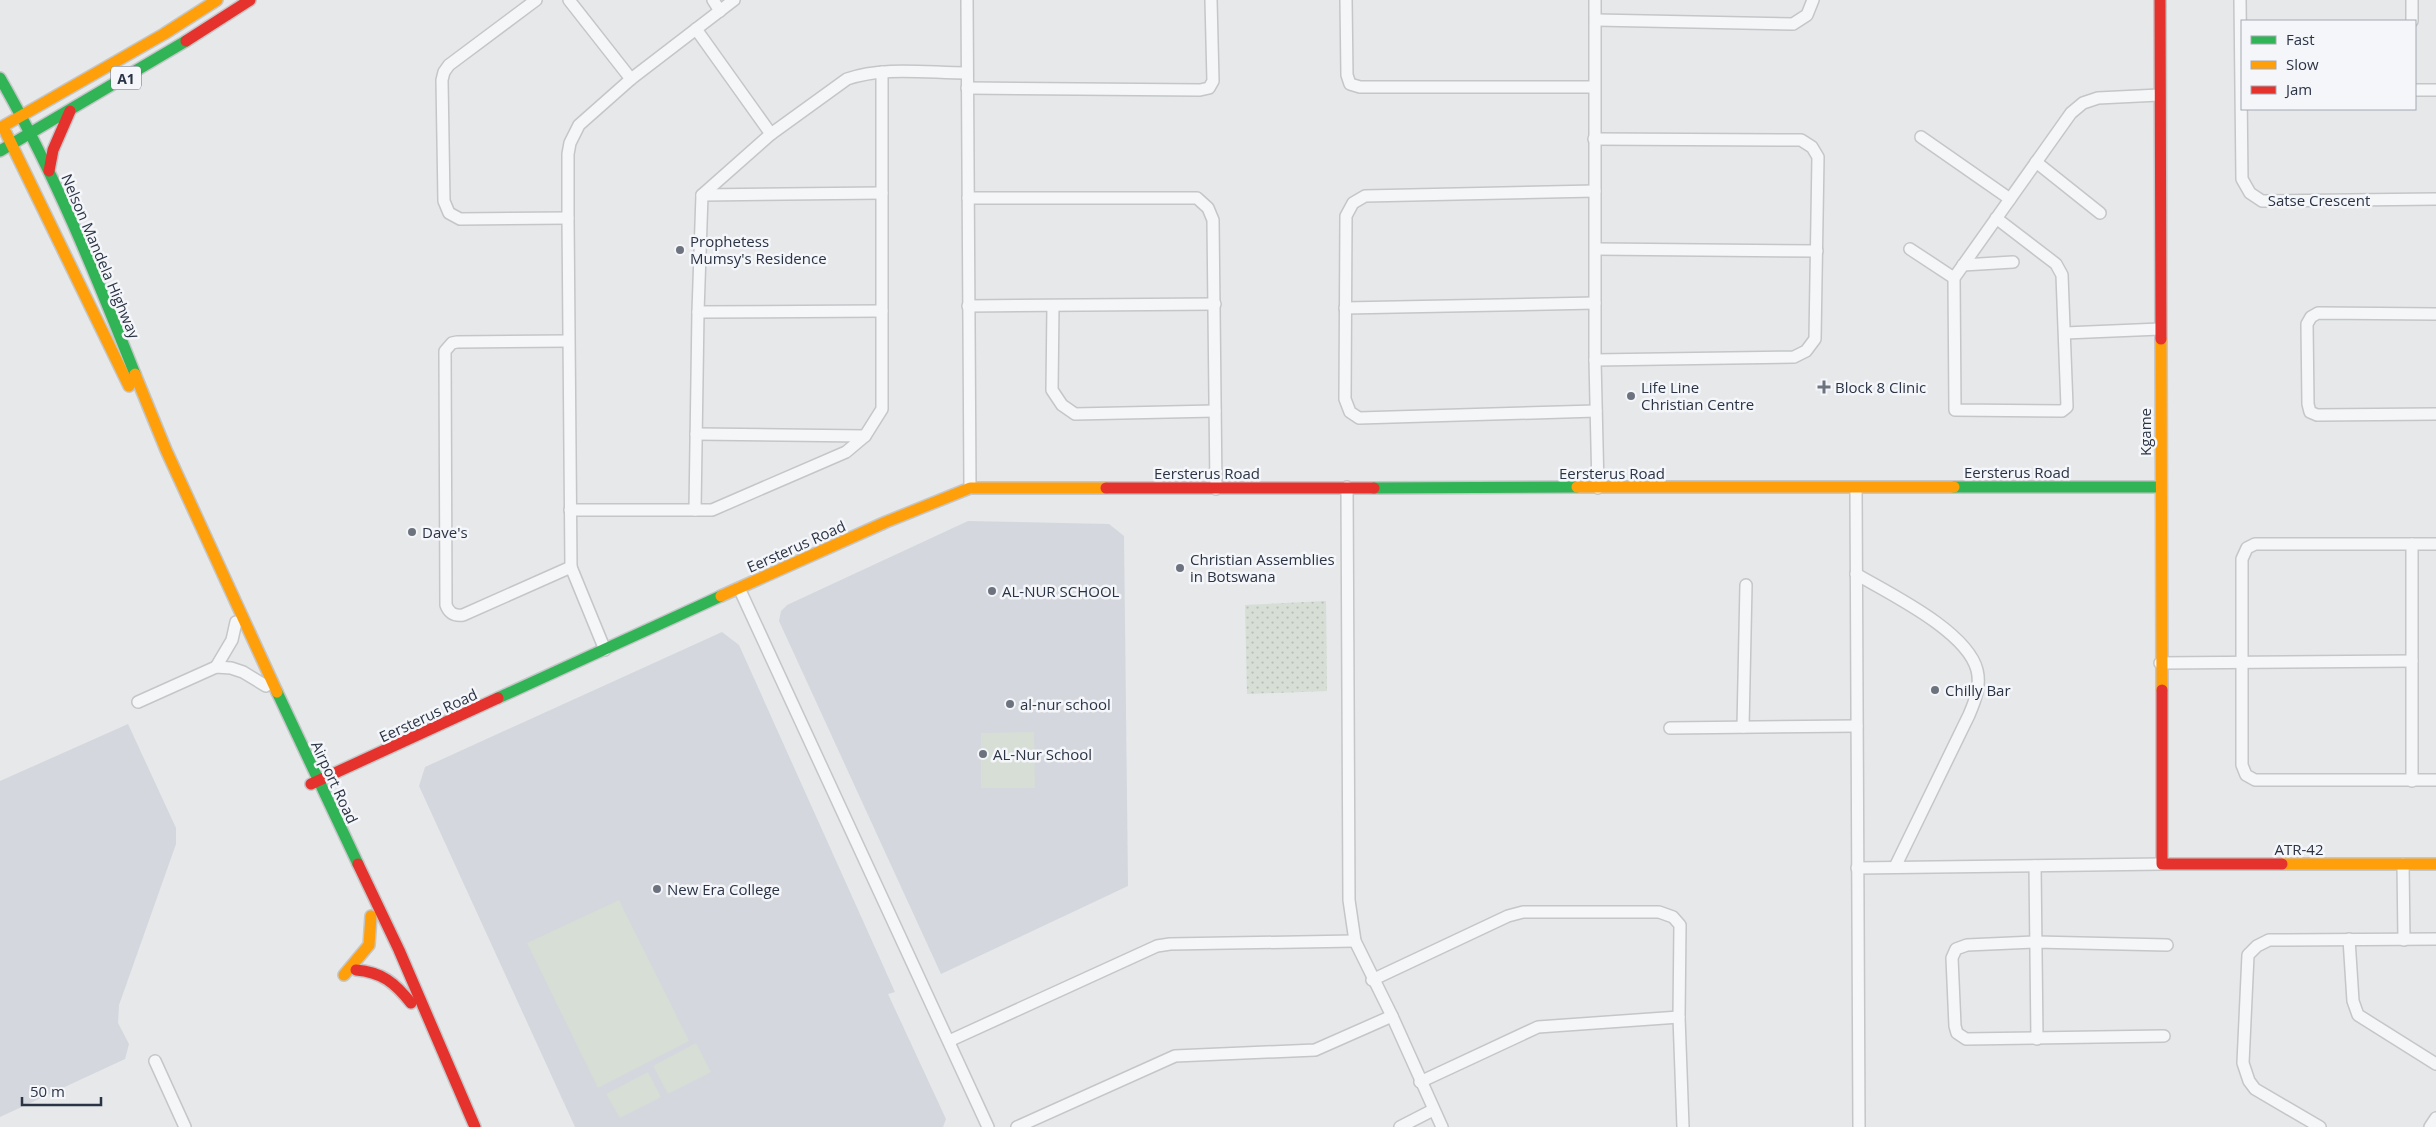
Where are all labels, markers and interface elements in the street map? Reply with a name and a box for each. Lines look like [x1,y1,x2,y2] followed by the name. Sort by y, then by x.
[2241,20,2416,110] legend
[2286,29,2315,49] text: Fast
[2286,54,2319,74] text: Slow
[111,66,141,90] road number: A1
[2284,79,2312,99] text: Jam
[57,171,145,342] street label: Nelson Mandela Highway
[2268,190,2370,210] street label: Satse Crescent
[690,231,827,268] place label: Prophetess Mumsy's Residence
[674,244,686,256] marker: Prophetess Mumsy's Residence
[1641,377,1754,414] place label: Life Line Christian Centre
[1835,377,1926,397] place label: Block 8 Clinic
[1817,380,1831,394] marker: Block 8 Clinic
[1625,390,1637,402] marker: Life Line Christian Centre
[2135,408,2155,456] street label: Kgame
[1964,462,2070,482] street label: Eersterus Road
[1154,463,1260,483] street label: Eersterus Road
[1559,463,1665,483] street label: Eersterus Road
[744,515,848,577] street label: Eersterus Road
[422,522,468,542] place label: Dave's
[406,526,418,538] marker: Dave's
[1190,549,1335,586] place label: Christian Assemblies in Botswana
[1174,562,1186,574] marker: Christian Assemblies in Botswana
[1002,581,1120,601] place label: AL-NUR SCHOOL
[986,585,998,597] marker: AL-NUR SCHOOL
[1945,680,2011,700] place label: Chilly Bar
[376,684,480,746] street label: Eersterus Road
[1929,684,1941,696] marker: Chilly Bar
[1020,694,1111,714] place label: al-nur school
[1004,698,1016,710] marker: al-nur school
[307,738,363,826] street label: Airport Road
[993,744,1092,764] place label: AL-Nur School
[977,748,989,760] marker: AL-Nur School
[2275,839,2323,859] street label: ATR-42
[667,879,780,899] place label: New Era College
[651,883,663,895] marker: New Era College
[22,1074,101,1106] scale bar
[30,1081,65,1101] text: 50 m

